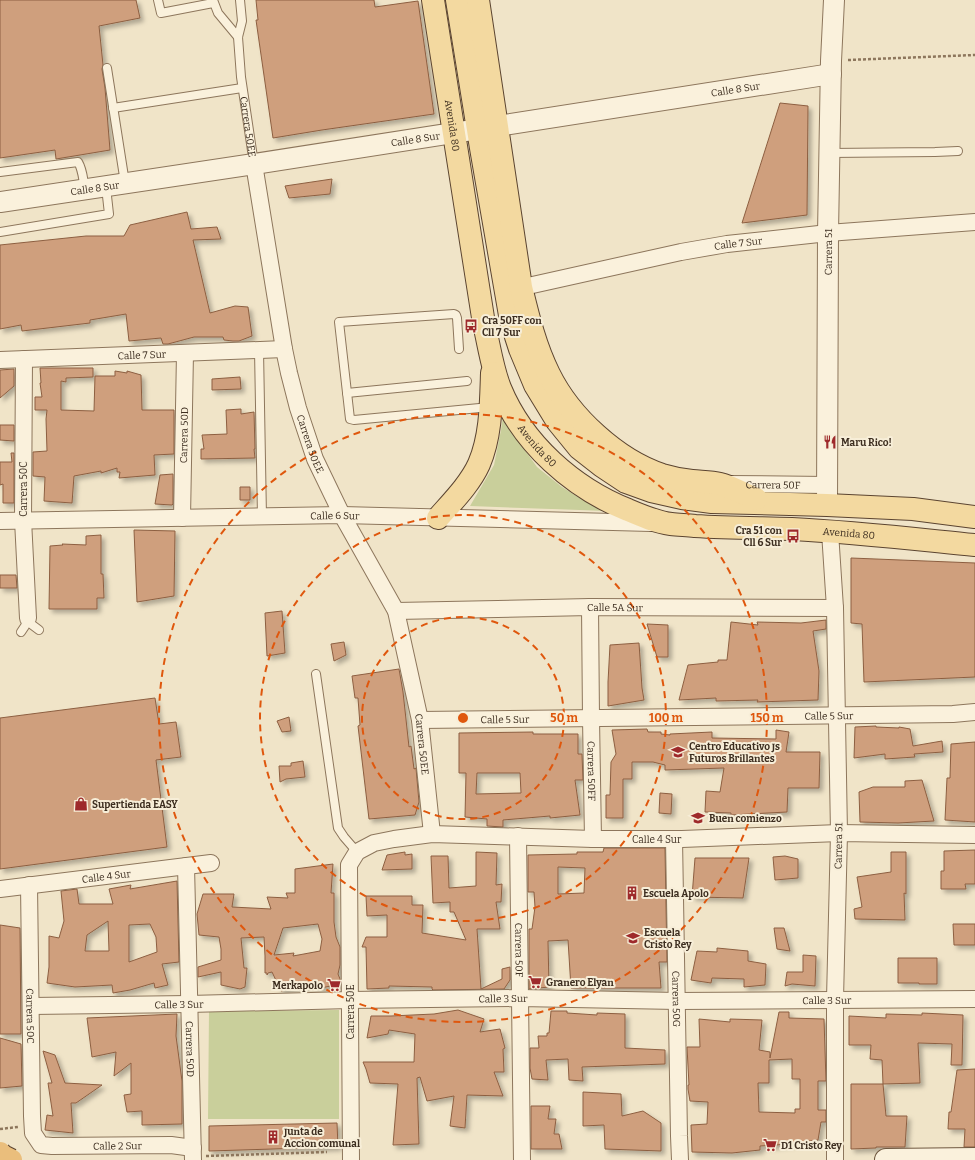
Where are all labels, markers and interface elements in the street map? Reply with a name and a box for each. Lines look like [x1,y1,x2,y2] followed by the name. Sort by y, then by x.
[710,80,761,100] street label: Calle 8 Sur
[237,96,258,158] street label: Carrera 50EE
[442,99,462,152] street label: Avenida 80
[390,130,441,150] street label: Calle 8 Sur
[70,179,121,198] street label: Calle 8 Sur
[823,229,835,275] street label: Carrera 51
[713,235,764,253] street label: Calle 7 Sur
[482,315,542,339] place label: Cra 50FF con Cll 7 Sur
[463,318,479,334] bus stop icon: Cra 50FF con Cll 7 Sur
[117,349,167,362] street label: Calle 7 Sur
[178,407,191,463] street label: Carrera 50D
[294,413,326,475] street label: Carrera 50EE
[515,423,558,470] street label: Avenida 80
[822,434,838,450] restaurant icon: Maru Rico!
[841,437,892,449] place label: Maru Rico!
[18,461,30,517] street label: Carrera 50C
[746,479,801,492] street label: Carrera 50F
[310,510,360,523] street label: Calle 6 Sur
[735,525,783,549] place label: Cra 51 con Cll 6 Sur
[822,526,875,542] street label: Avenida 80
[785,528,801,544] bus stop icon: Cra 51 con Cll 6 Sur
[587,602,644,614] street label: Calle 5A Sur
[805,710,854,723] street label: Calle 5 Sur
[456,711,470,725] centre of rings
[550,711,578,725] text: 50 m
[649,711,684,725] text: 100 m
[751,711,784,725] text: 150 m
[412,713,431,775] street label: Carrera 50EE
[481,714,530,726] street label: Calle 5 Sur
[584,741,597,802] street label: Carrera 50FF
[689,741,780,765] place label: Centro Educativo Js Futuros Brillantes
[670,744,686,760] school or university icon: Centro Educativo Js Futuros Brillantes
[73,796,89,812] shop icon: Supertienda EASY
[92,799,178,811] place label: Supertienda EASY
[690,810,706,826] school or university icon: Buen comienzo
[709,813,782,825] place label: Buen comienzo
[833,823,845,869] street label: Carrera 51
[632,834,682,846] street label: Calle 4 Sur
[81,868,132,886] street label: Calle 4 Sur
[624,885,640,901] building icon: Escuela Apolo
[643,888,709,900] place label: Escuela Apolo
[512,923,525,978] street label: Carrera 50F
[644,927,692,951] place label: Escuela Cristo Rey
[625,930,641,946] school or university icon: Escuela Cristo Rey
[669,971,682,1028] street label: Carrera 50G
[527,974,543,990] supermarket icon: Granero Elyan
[326,977,342,993] supermarket icon: Merkapolo
[546,977,614,989] place label: Granero Elyan
[272,980,323,992] place label: Merkapolo
[345,984,357,1040] street label: Carrera 50E
[23,988,36,1044] street label: Carrera 50C
[478,993,528,1005] street label: Calle 3 Sur
[802,995,852,1007] street label: Calle 3 Sur
[154,999,204,1011] street label: Calle 3 Sur
[183,1021,196,1077] street label: Carrera 50D
[283,1126,360,1150] place label: Junta de Accion comunal
[265,1129,281,1145] building icon: Junta de Accion comunal
[762,1137,778,1153] supermarket icon: D1 Cristo Rey
[93,1140,143,1153] street label: Calle 2 Sur
[781,1140,842,1152] place label: D1 Cristo Rey

